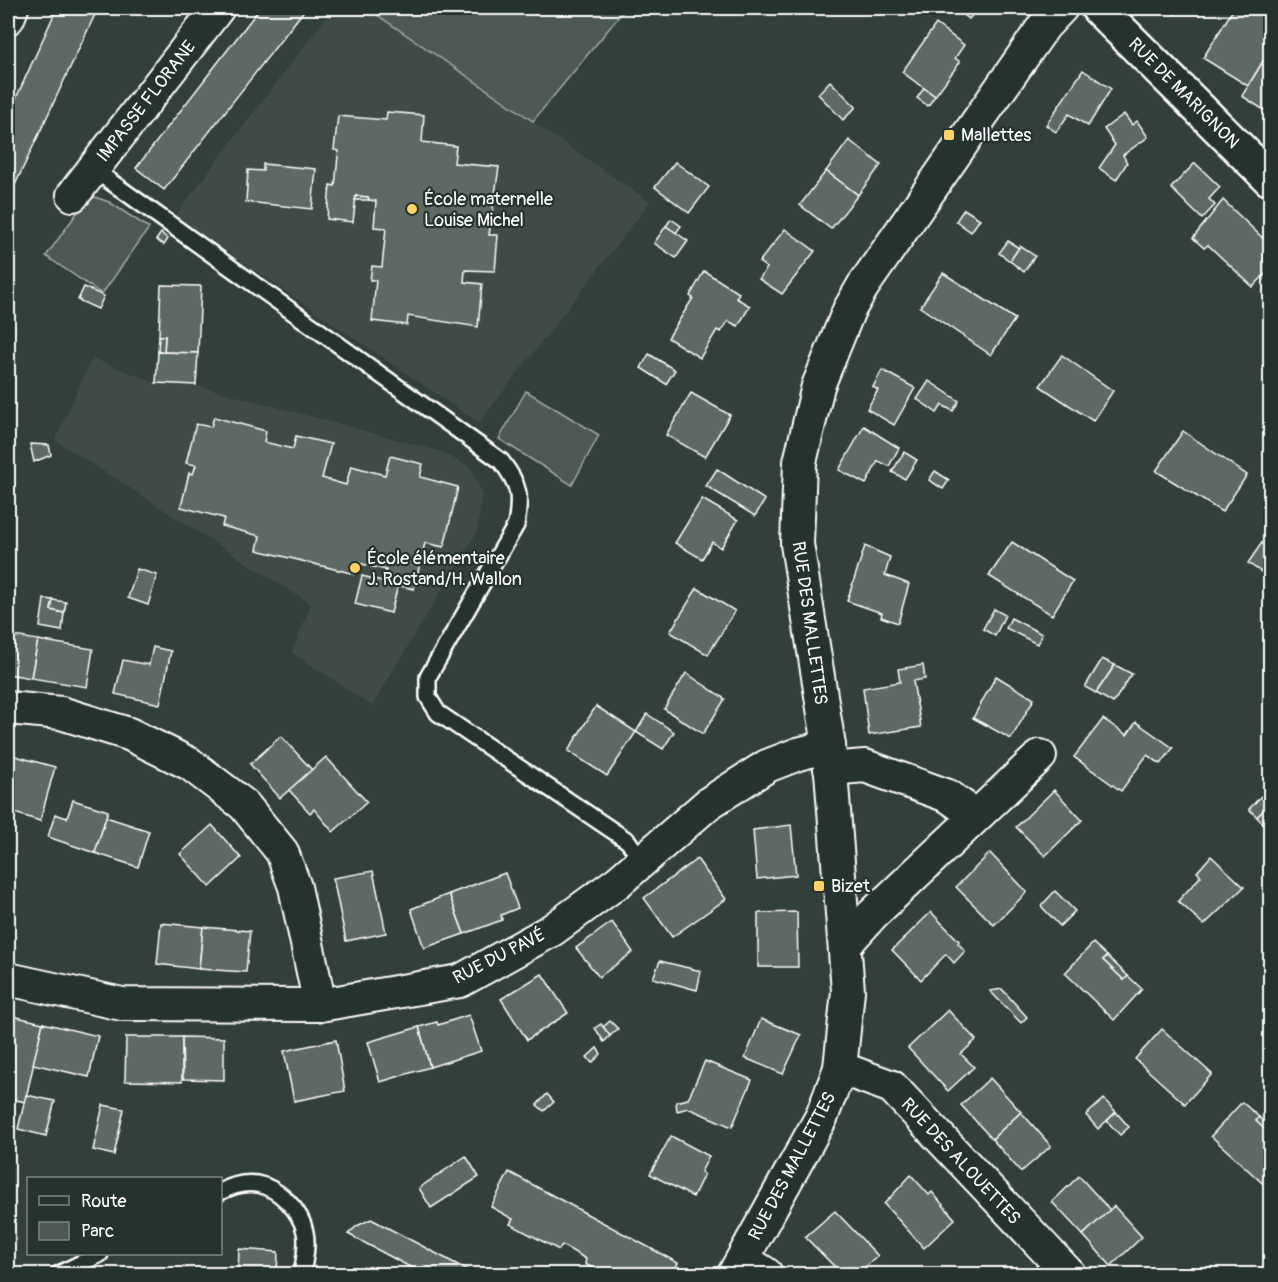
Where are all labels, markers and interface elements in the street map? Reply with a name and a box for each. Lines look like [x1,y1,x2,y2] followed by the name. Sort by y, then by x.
[1123,33,1244,154] street label: RUE DE MARIGNON
[92,36,201,167] street label: IMPASSE FLORANE
[961,124,1031,147] place label: Mallettes
[942,128,956,142] marker: Mallettes
[424,188,553,232] place label: École maternelle Louise Michel
[405,202,419,216] marker: École maternelle Louise Michel
[787,540,832,706] street label: RUE DES MALLETTES
[367,547,522,591] place label: École élémentaire J. Rostand/H. Wallon
[348,561,362,575] marker: École élémentaire J. Rostand/H. Wallon
[831,875,871,898] place label: Bizet
[812,879,826,893] marker: Bizet
[449,923,549,990] street label: RUE DU PAVÉ
[744,1088,841,1244] street label: RUE DES MALLETTES
[896,1093,1025,1230] street label: RUE DES ALOUETTES
[27,1177,222,1255] legend
[81,1190,126,1213] text: Route
[81,1220,114,1243] text: Parc

